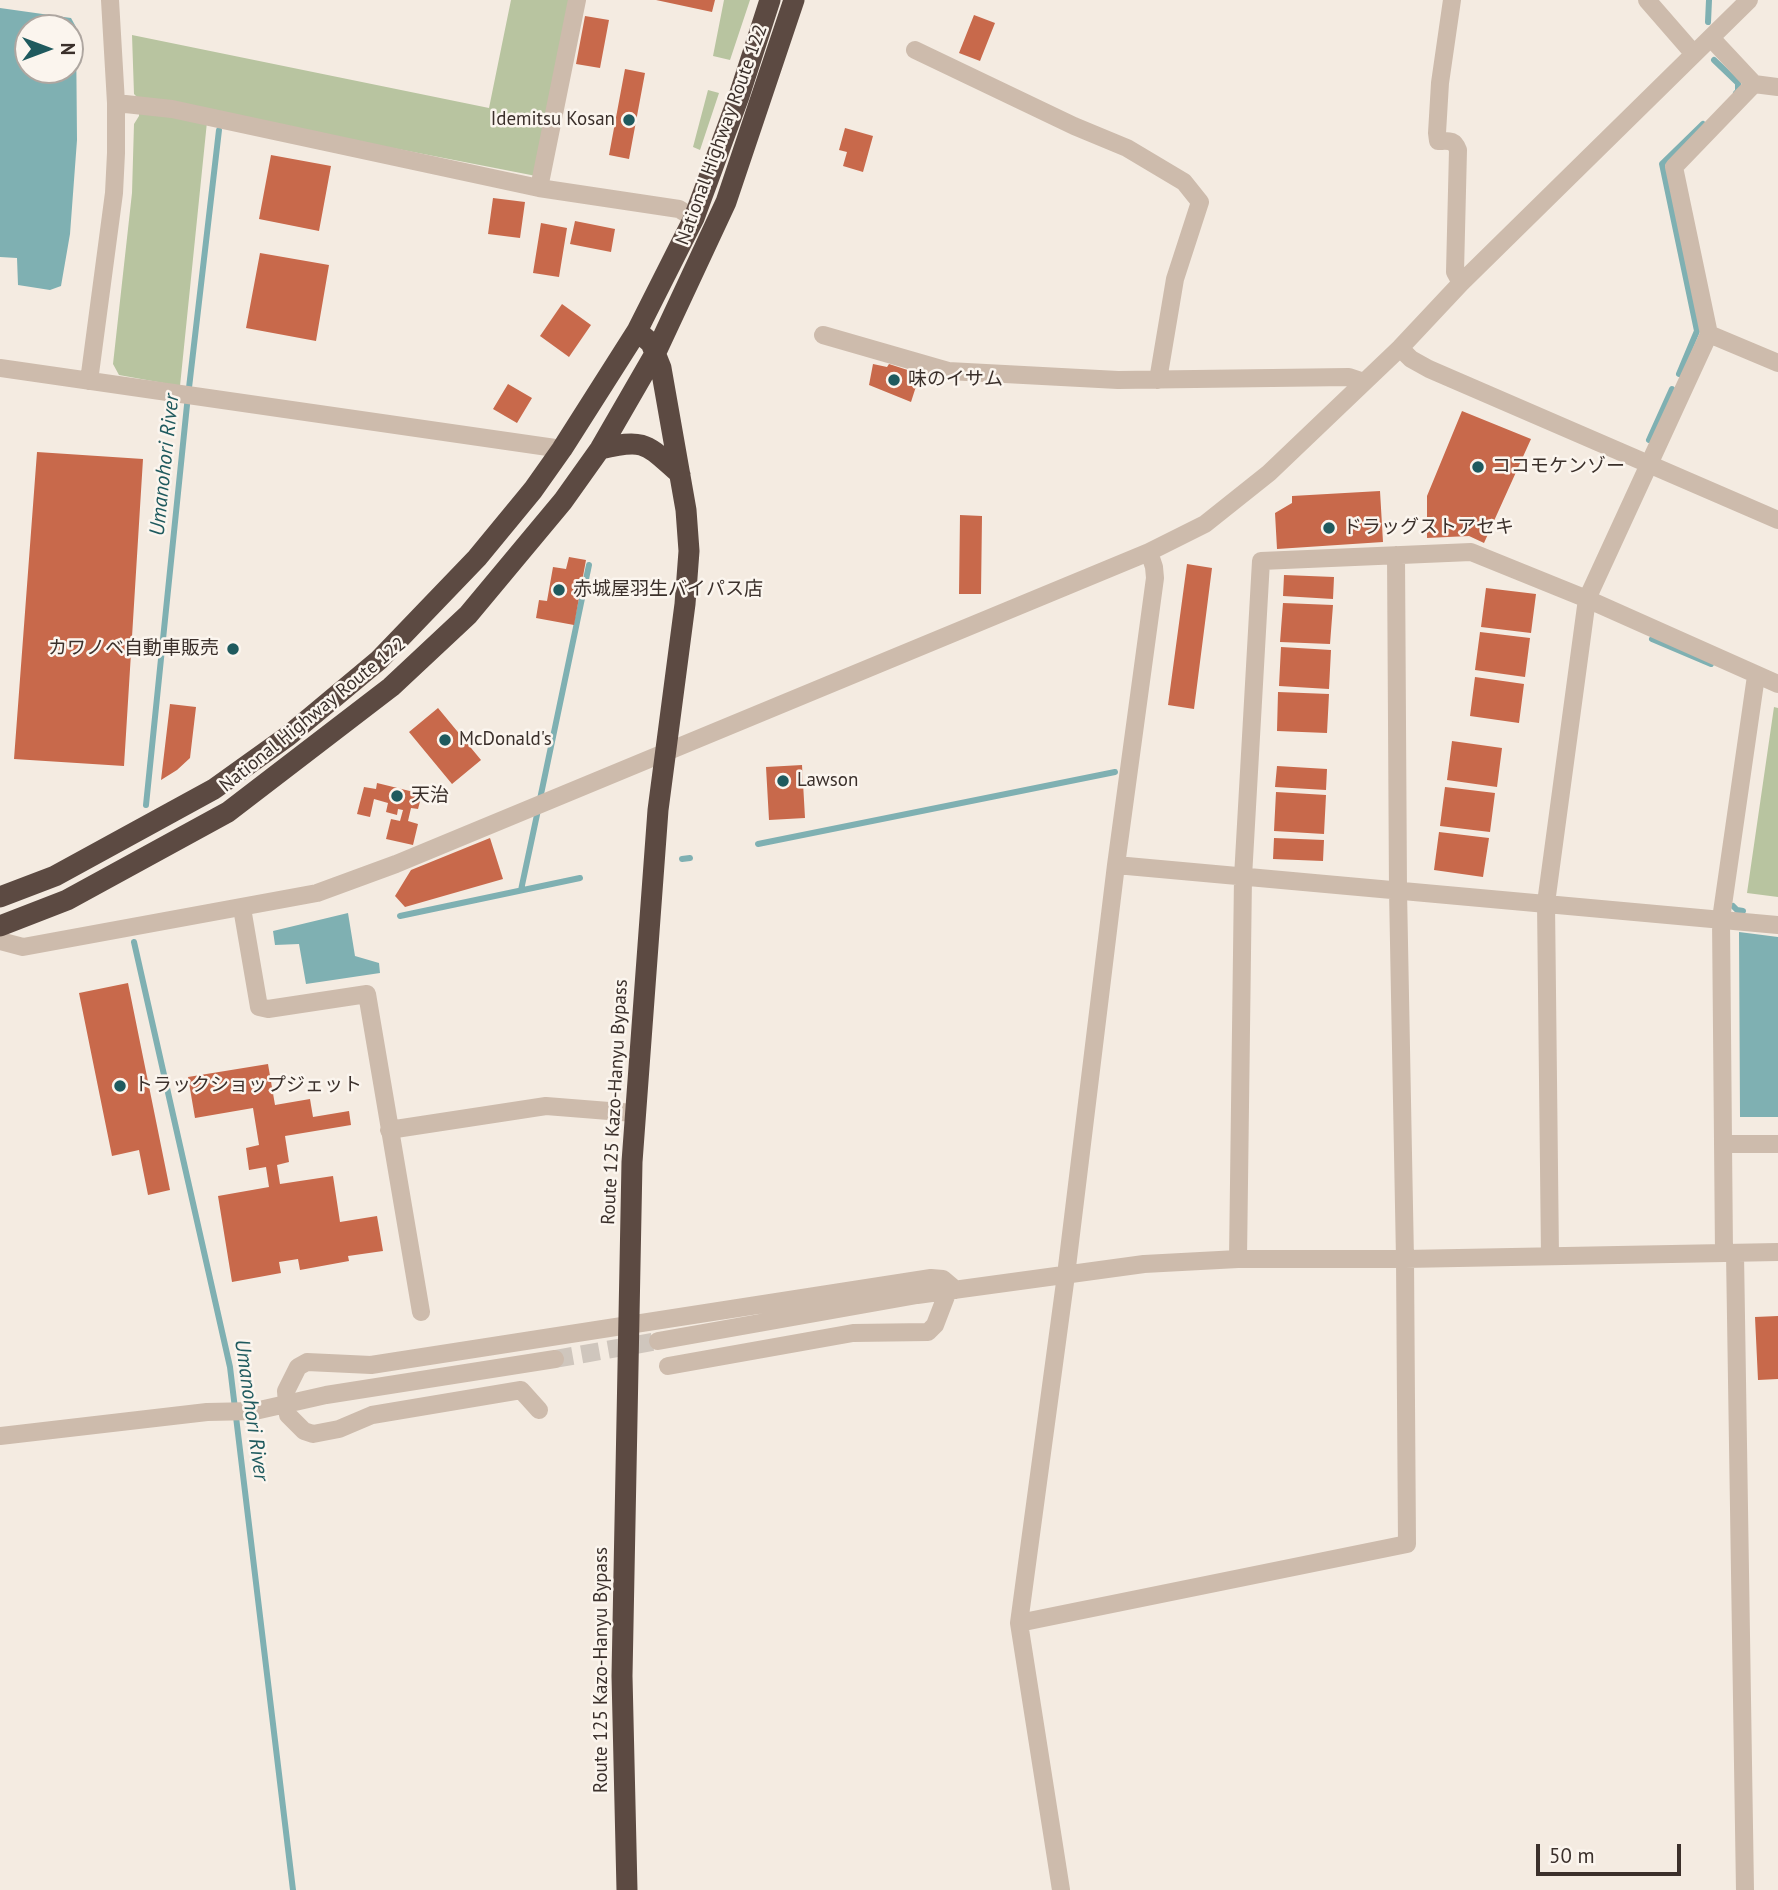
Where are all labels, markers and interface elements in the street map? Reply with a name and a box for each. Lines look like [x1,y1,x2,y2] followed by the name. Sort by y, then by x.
[14,14,84,84] north arrow
[671,22,773,248] street label: National Highway Route 122
[56,43,80,55] text: N
[491,109,615,131] place label: Idemitsu Kosan
[621,112,637,128] marker: Idemitsu Kosan
[908,369,1003,391] place label: 味のイサム
[886,372,902,388] marker: 味のイサム
[145,393,185,537] water label: Umanohori River
[1492,456,1625,478] place label: ココモケンゾー
[1470,459,1486,475] marker: ココモケンゾー
[1343,517,1514,539] place label: ドラッグストアセキ
[1321,520,1337,536] marker: ドラッグストアセキ
[573,579,763,601] place label: 赤城屋羽生バイパス店
[551,582,567,598] marker: 赤城屋羽生バイパス店
[215,633,411,797] street label: National Highway Route 122
[48,638,219,660] place label: カワノベ自動車販売
[225,641,241,657] marker: カワノベ自動車販売
[459,729,552,751] place label: McDonald's
[437,732,453,748] marker: McDonald's
[797,770,858,792] place label: Lawson
[775,773,791,789] marker: Lawson
[411,785,449,807] place label: 天治
[389,788,405,804] marker: 天治
[597,979,633,1225] street label: Route 125 Kazo-Hanyu Bypass
[134,1075,362,1097] place label: トラックショップジェット
[112,1078,128,1094] marker: トラックショップジェット
[229,1338,273,1482] water label: Umanohori River
[591,1547,613,1793] street label: Route 125 Kazo-Hanyu Bypass
[1540,1830,1685,1874] scale bar
[1549,1842,1595,1869] text: 50 m

